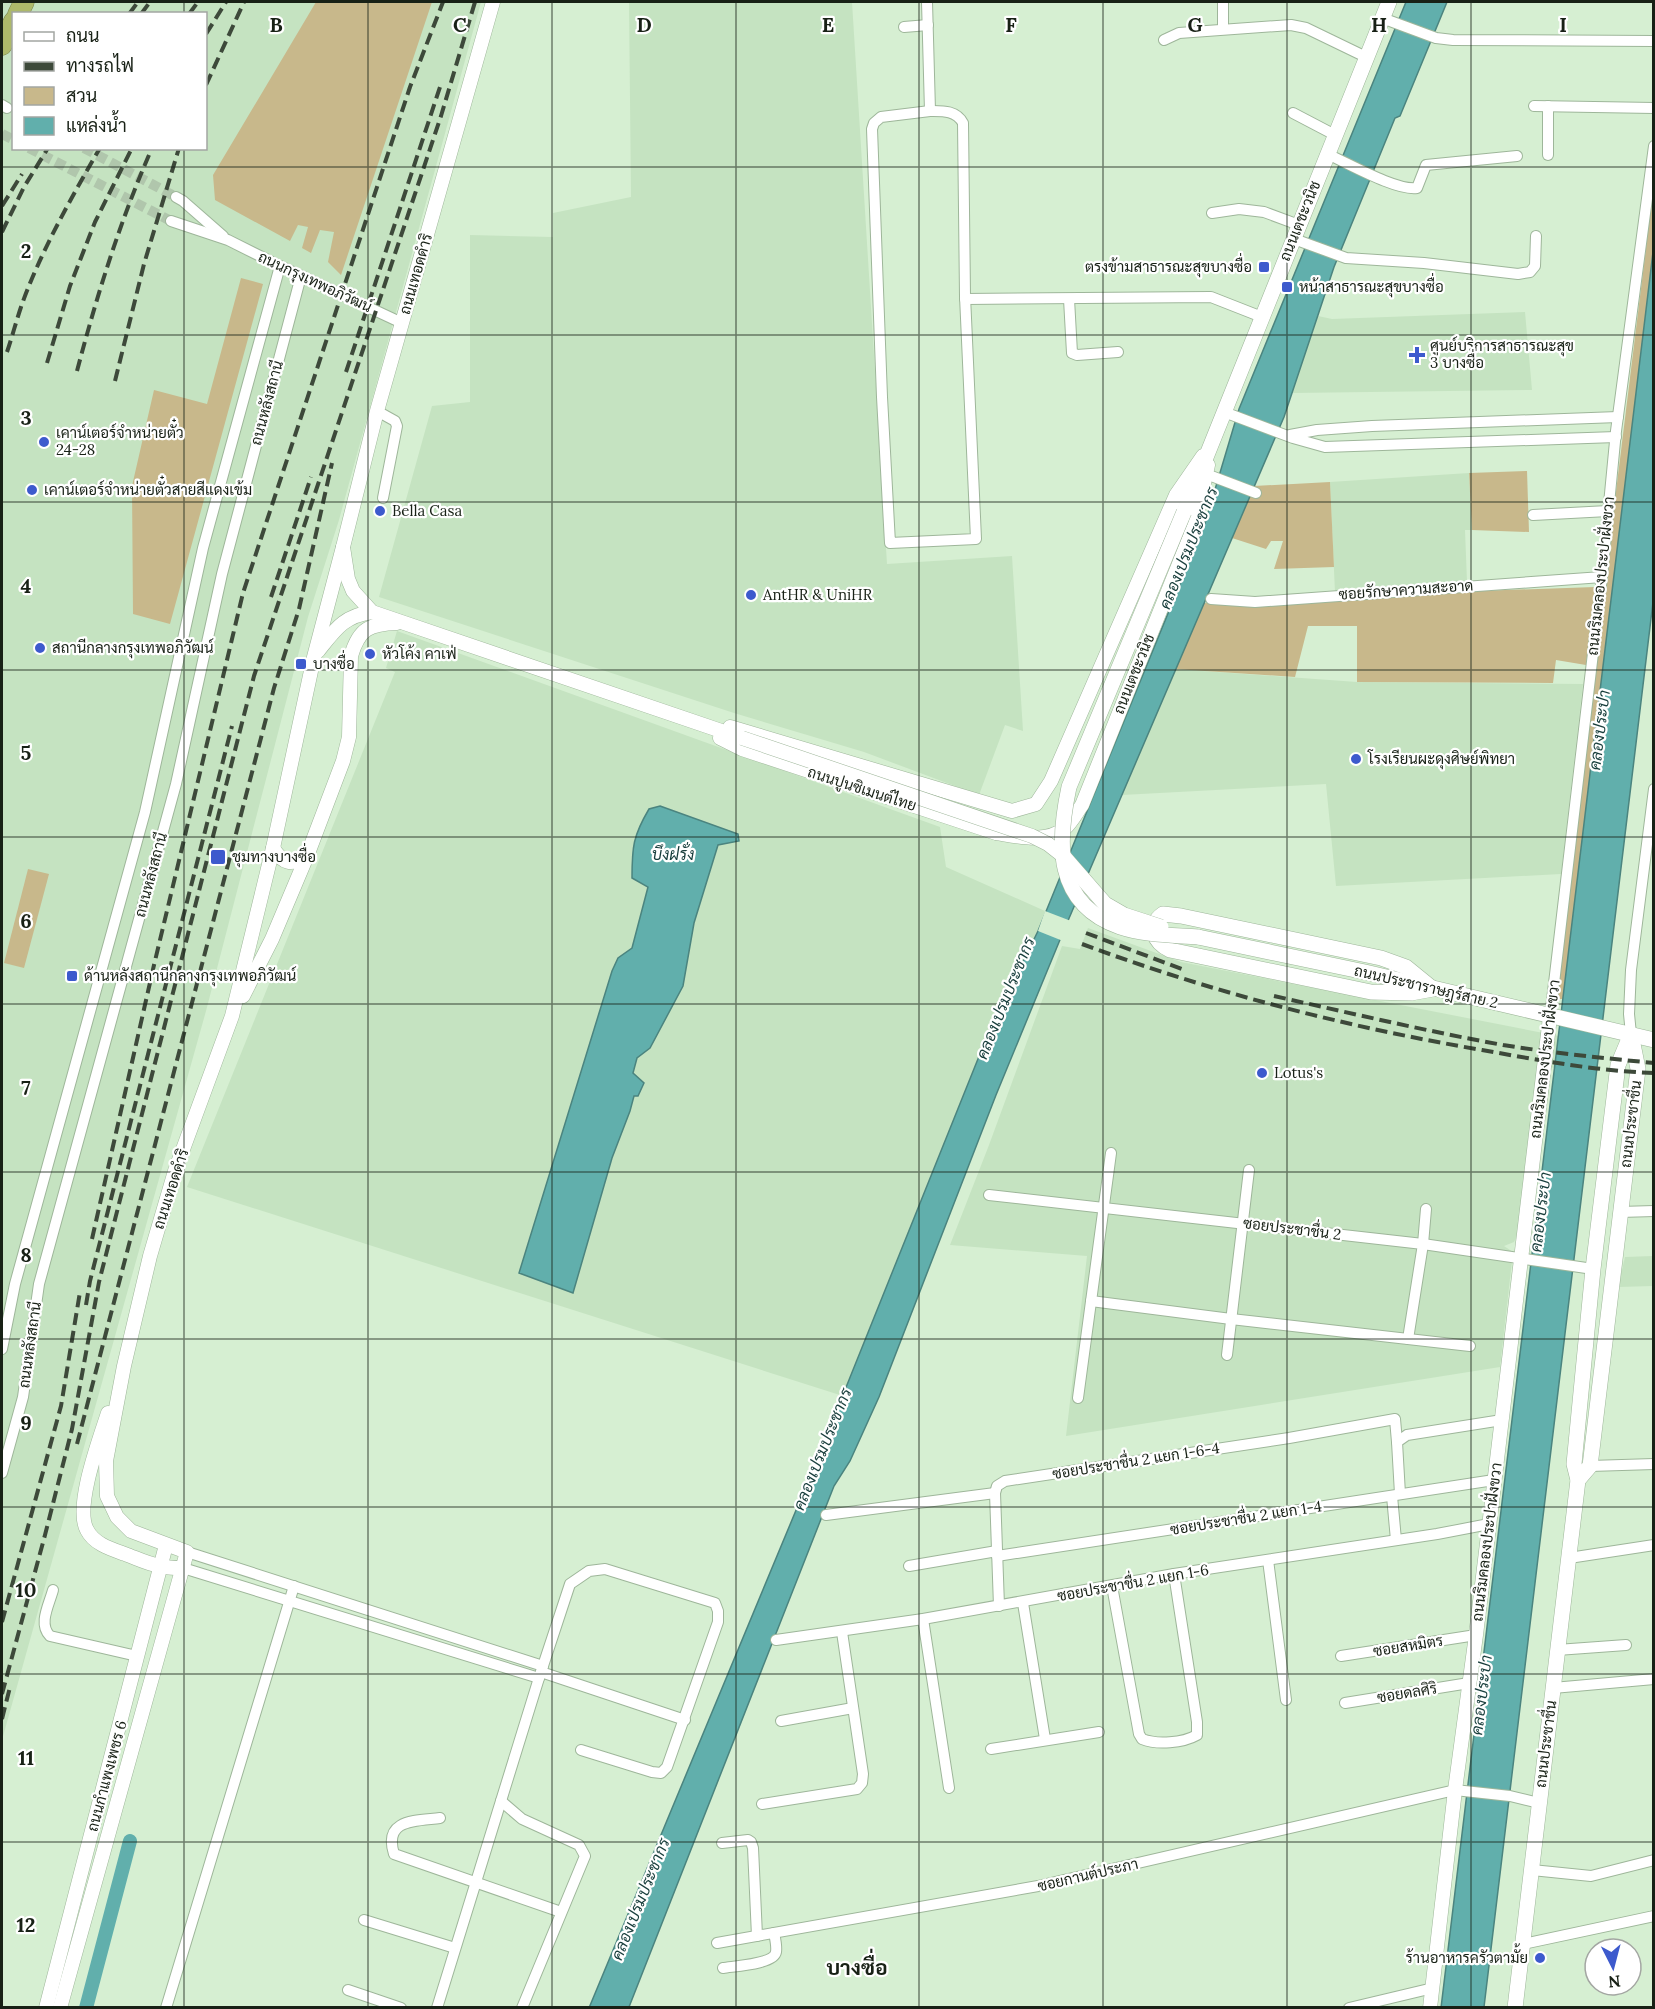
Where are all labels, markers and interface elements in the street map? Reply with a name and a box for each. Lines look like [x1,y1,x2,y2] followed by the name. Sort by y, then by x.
[12,12,207,150] legend
[269,12,283,37] text: B
[453,12,467,37] text: C
[636,12,652,37] text: D
[822,12,834,37] text: E
[1005,12,1017,37] text: F
[1187,12,1203,37] text: G
[1371,12,1387,37] text: H
[1559,12,1567,37] text: I
[66,24,99,47] text: ถนน
[66,53,134,77] text: ทางรถไฟ
[66,84,97,107] text: สวน
[66,110,127,137] text: แหล่งน้ำ
[1275,178,1324,264] street label: ถนนเตชะวนิช
[395,231,436,317] street label: ถนนเทอดดำริ
[21,238,31,263] text: 2
[254,247,375,318] street label: ถนนกรุงเทพอภิวัฒน์
[1085,252,1252,278] place label: ตรงข้ามสาธารณะสุขบางซื่อ
[1257,260,1271,274] marker: ตรงข้ามสาธารณะสุขบางซื่อ
[1299,272,1444,298] place label: หน้าสาธารณะสุขบางซื่อ
[1280,280,1294,294] marker: หน้าสาธารณะสุขบางซื่อ
[1430,336,1574,372] place label: ศูนย์บริการสาธารณะสุข 3 บางซื่อ
[1408,346,1426,364] marker: ศูนย์บริการสาธารณะสุข 3 บางซื่อ
[246,358,287,447] street label: ถนนหลังสถานี
[20,405,32,430] text: 3
[56,418,184,459] place label: เคาน์เตอร์จำหน่ายตั๋ว 24-28
[37,435,51,449] marker: เคาน์เตอร์จำหน่ายตั๋ว 24-28
[44,475,252,499] place label: เคาน์เตอร์จำหน่ายตั๋วสายสีแดงเข้ม
[25,483,39,497] marker: เคาน์เตอร์จำหน่ายตั๋วสายสีแดงเข้ม
[1154,483,1222,612] water label: คลองเปรมประชากร
[1578,495,1618,656] street label: ถนนริมคลองประปาฝั่งขวา
[392,501,462,520] place label: Bella Casa
[373,504,387,518] marker: Bella Casa
[21,573,32,598] text: 4
[1338,575,1474,604] street label: ซอยรักษาความสะอาด
[762,585,873,604] place label: AntHR & UniHR
[744,588,758,602] marker: AntHR & UniHR
[1109,631,1158,717] street label: ถนนเตชะวนิช
[52,638,213,659] place label: สถานีกลางกรุงเทพอภิวัฒน์
[33,641,47,655] marker: สถานีกลางกรุงเทพอภิวัฒน์
[382,644,456,663] place label: หัวโค้ง คาเฟ่
[363,647,377,661] marker: หัวโค้ง คาเฟ่
[313,649,355,673] place label: บางซื่อ
[294,657,308,671] marker: บางซื่อ
[1584,689,1614,771] water label: คลองประปา
[21,740,32,765] text: 5
[1367,749,1515,770] place label: โรงเรียนผะดุงศิษย์พิทยา
[1349,752,1363,766] marker: โรงเรียนผะดุงศิษย์พิทยา
[805,762,919,816] street label: ถนนปูนซิเมนต์ไทย
[130,830,171,919] street label: ถนนหลังสถานี
[652,841,694,864] water label: บึงฝรั่ง
[232,842,316,868] place label: ชุมทางบางซื่อ
[209,848,227,866] marker: ชุมทางบางซื่อ
[20,908,32,933] text: 6
[971,933,1039,1062] water label: คลองเปรมประชากร
[1352,961,1500,1013] street label: ถนนประชาราษฎร์สาย 2
[84,966,296,987] place label: ด้านหลังสถานีกลางกรุงเทพอภิวัฒน์
[65,969,79,983] marker: ด้านหลังสถานีกลางกรุงเทพอภิวัฒน์
[1521,978,1564,1139] street label: ถนนริมคลองประปาฝั่งขวา
[1274,1063,1323,1082] place label: Lotus's
[1255,1066,1269,1080] marker: Lotus's
[21,1075,31,1100] text: 7
[1611,1079,1645,1169] street label: ถนนประชาชื่น
[149,1146,192,1231] street label: ถนนเทอดดำริ
[1525,1171,1555,1253] water label: คลองประปา
[1242,1208,1343,1244] street label: ซอยประชาชื่น 2
[20,1242,32,1267] text: 8
[14,1300,45,1389] street label: ถนนหลังสถานี
[788,1384,856,1513] water label: คลองเปรมประชากร
[20,1410,32,1435] text: 9
[1050,1433,1221,1483] street label: ซอยประชาชื่น 2 แยก 1-6-4
[1463,1461,1506,1622] street label: ถนนริมคลองประปาฝั่งขวา
[1168,1491,1323,1539] street label: ซอยประชาชื่น 2 แยก 1-4
[1055,1555,1210,1605] street label: ซอยประชาชื่น 2 แยก 1-6
[16,1577,36,1602] text: 10
[1372,1631,1444,1660] street label: ซอยสหมิตร
[1466,1654,1496,1736] water label: คลองประปา
[1376,1678,1438,1707] street label: ซอยดลศิริ
[1526,1699,1560,1789] street label: ถนนประชาชื่น
[83,1718,131,1834] street label: ถนนกำแพงเพชร 6
[18,1745,34,1770] text: 11
[606,1834,674,1963] water label: คลองเปรมประชากร
[1036,1854,1140,1895] street label: ซอยกานต์ประภา
[17,1912,35,1937] text: 12
[1583,1937,1643,1997] north arrow
[1406,1943,1528,1967] place label: ร้านอาหารครัวตามั้ย
[826,1948,888,1981] district label: บางซื่อ
[1533,1951,1547,1965] marker: ร้านอาหารครัวตามั้ย
[1607,1971,1622,1993] text: N

